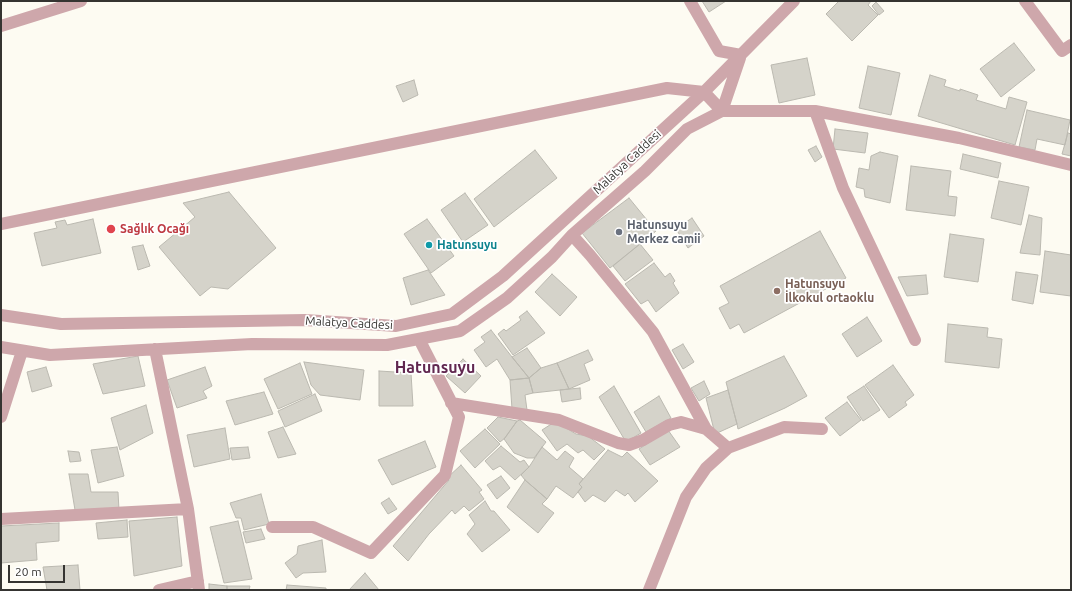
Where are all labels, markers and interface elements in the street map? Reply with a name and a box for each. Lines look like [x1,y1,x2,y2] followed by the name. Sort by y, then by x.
[590,127,664,197] street label: Malatya Caddesi
[627,218,701,246] place label: Hatunsuyu Merkez camii
[120,222,189,236] place label: Sağlık Ocağı
[105,223,117,235] marker: Sağlık Ocağı
[614,227,624,237] marker: Hatunsuyu Merkez camii
[437,238,497,252] place label: Hatunsuyu
[424,240,434,250] marker: Hatunsuyu
[785,277,874,305] place label: Hatunsuyu İlkokul ortaoklu
[772,286,782,296] marker: Hatunsuyu İlkokul ortaoklu
[305,314,393,332] street label: Malatya Caddesi
[395,358,475,378] district label: Hatunsuyu
[10,557,67,583] scale bar
[15,565,42,578] text: 20 m

